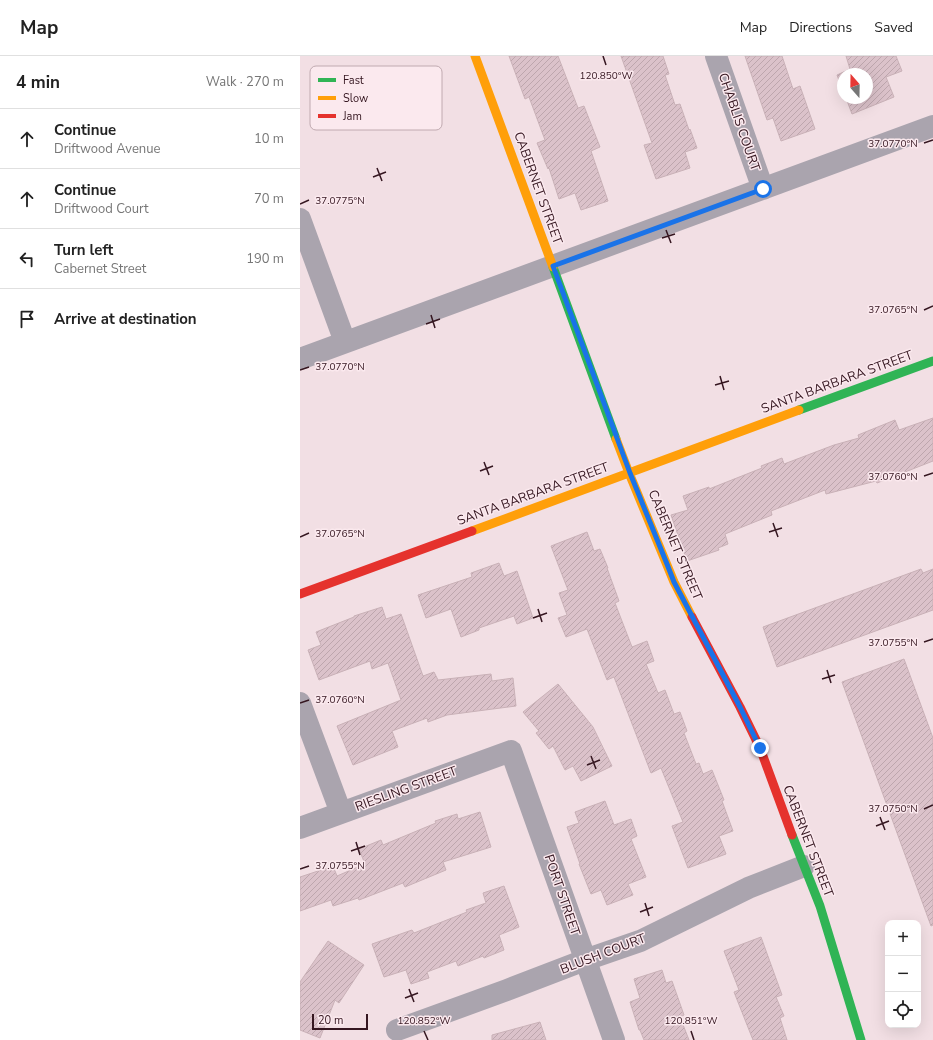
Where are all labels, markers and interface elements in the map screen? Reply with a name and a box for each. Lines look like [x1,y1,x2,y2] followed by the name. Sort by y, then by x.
[20,15,58,41] text: Map
[740,18,767,37] text: Map
[789,18,852,37] text: Directions
[874,18,913,37] text: Saved
[310,66,442,130] legend
[837,68,873,104] north arrow
[579,69,633,83] text: 120.850°W
[714,70,764,174] street label: CHABLIS COURT
[16,71,60,94] text: 4 min
[206,73,284,91] text: Walk · 270 m
[343,73,364,88] text: Fast
[343,91,368,106] text: Slow
[342,109,362,124] text: Jam
[54,120,116,140] text: Continue
[16,128,38,150] icon: ahead
[509,129,567,247] street label: CABERNET STREET
[254,130,284,148] text: 10 m
[868,137,918,151] text: 37.0770°N
[54,140,160,158] text: Driftwood Avenue
[54,180,116,200] text: Continue
[754,180,772,198] route start
[16,188,38,210] icon: ahead
[254,190,284,208] text: 70 m
[315,194,365,208] text: 37.0775°N
[54,200,149,218] text: Driftwood Court
[54,240,113,260] text: Turn left
[16,248,38,270] icon: left
[246,250,284,268] text: 190 m
[54,260,146,278] text: Cabernet Street
[868,303,918,317] text: 37.0765°N
[16,308,38,330] icon: arrive
[54,309,197,329] text: Arrive at destination
[759,346,916,418] street label: SANTA BARBARA STREET
[315,360,365,374] text: 37.0770°N
[455,458,612,530] street label: SANTA BARBARA STREET
[868,470,918,484] text: 37.0760°N
[644,487,706,603] street label: CABERNET STREET
[315,527,365,541] text: 37.0765°N
[868,636,918,650] text: 37.0755°N
[315,693,365,707] text: 37.0760°N
[751,739,769,757] route end
[352,762,460,816] street label: RIESLING STREET
[778,783,838,900] street label: CABERNET STREET
[868,802,918,816] text: 37.0750°N
[540,852,584,938] street label: PORT STREET
[315,859,365,873] text: 37.0755°N
[885,920,921,1028] map controls
[885,920,921,956] button: +
[558,929,649,979] street label: BLUSH COURT
[885,956,921,992] button: −
[885,992,921,1028] button: locate
[312,1012,368,1031] scale bar
[318,1013,343,1028] text: 20 m
[397,1014,451,1028] text: 120.852°W
[664,1014,718,1028] text: 120.851°W

